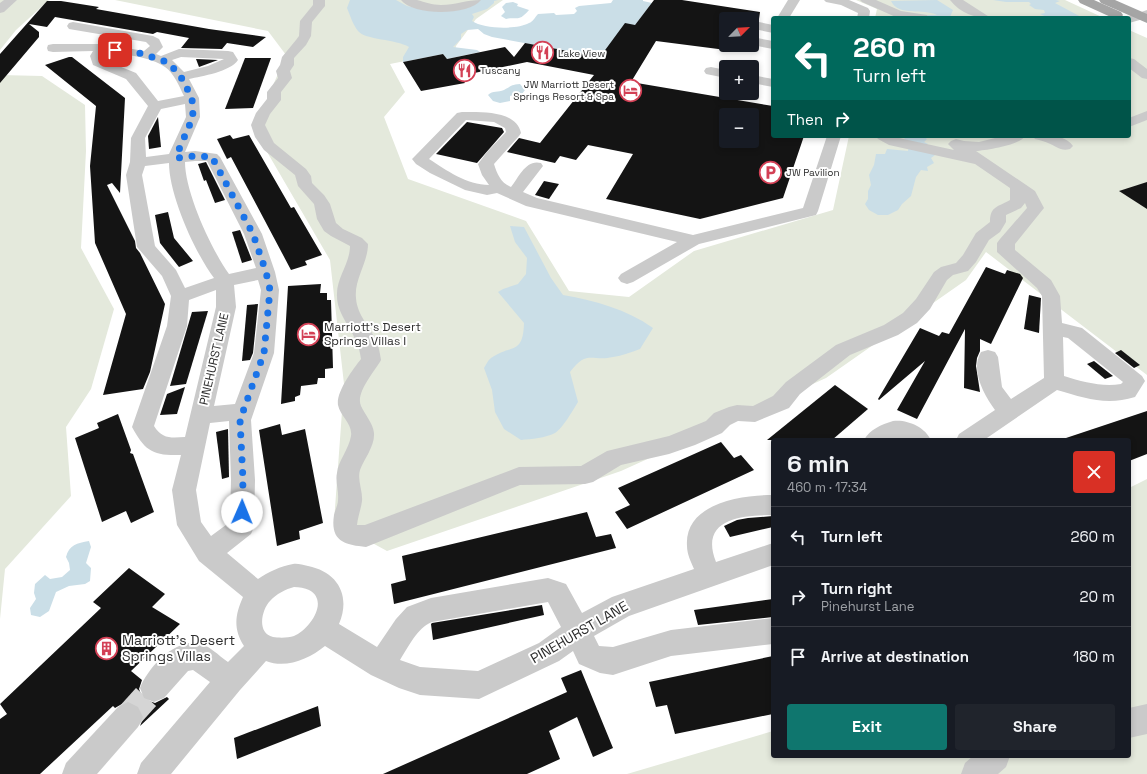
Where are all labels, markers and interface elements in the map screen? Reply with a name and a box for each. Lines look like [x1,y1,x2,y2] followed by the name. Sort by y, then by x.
[719,12,759,52] north arrow
[719,12,759,148] map controls
[853,29,936,65] text: 260 m
[787,32,839,84] icon: left
[98,33,132,67] pin
[104,39,126,61] icon: arrive
[530,40,556,66] restaurant icon: Lake View
[558,47,605,60] place label: Lake View
[451,57,477,83] restaurant icon: Tuscany
[719,60,759,100] button: +
[480,64,520,77] place label: Tuscany
[853,64,926,87] text: Turn left
[617,77,643,103] hotel icon: JW Marriott Desert Springs Resort & Spa
[513,78,614,103] place label: JW Marriott Desert Springs Resort & Spa
[719,108,759,148] button: −
[831,108,853,130] icon: right
[787,110,823,129] text: Then
[757,159,783,185] parking icon: JW Pavilion
[786,166,840,179] place label: JW Pavilion
[196,311,232,407] street label: PINEHURST LANE
[324,319,421,349] place label: Marriott's Desert Springs Villas I
[296,321,322,347] hotel icon: Marriott's Desert Springs Villas I
[787,448,850,479] text: 6 min
[1073,451,1115,493] button: close
[787,479,867,496] text: 460 m · 17:34
[221,491,263,533] position arrow
[787,526,809,548] icon: left
[821,527,883,546] text: Turn left
[1070,527,1115,546] text: 260 m
[821,579,892,598] text: Turn right
[787,586,809,608] icon: right
[1080,587,1115,606] text: 20 m
[527,597,631,667] street label: PINEHURST LANE
[821,598,915,615] text: Pinehurst Lane
[122,631,235,665] place label: Marriott's Desert Springs Villas
[94,635,120,661] building icon: Marriott's Desert Springs Villas
[787,646,809,668] icon: arrive
[821,647,969,666] text: Arrive at destination
[1073,647,1115,666] text: 180 m
[787,704,947,750] button: Exit
[955,704,1115,750] button: Share

